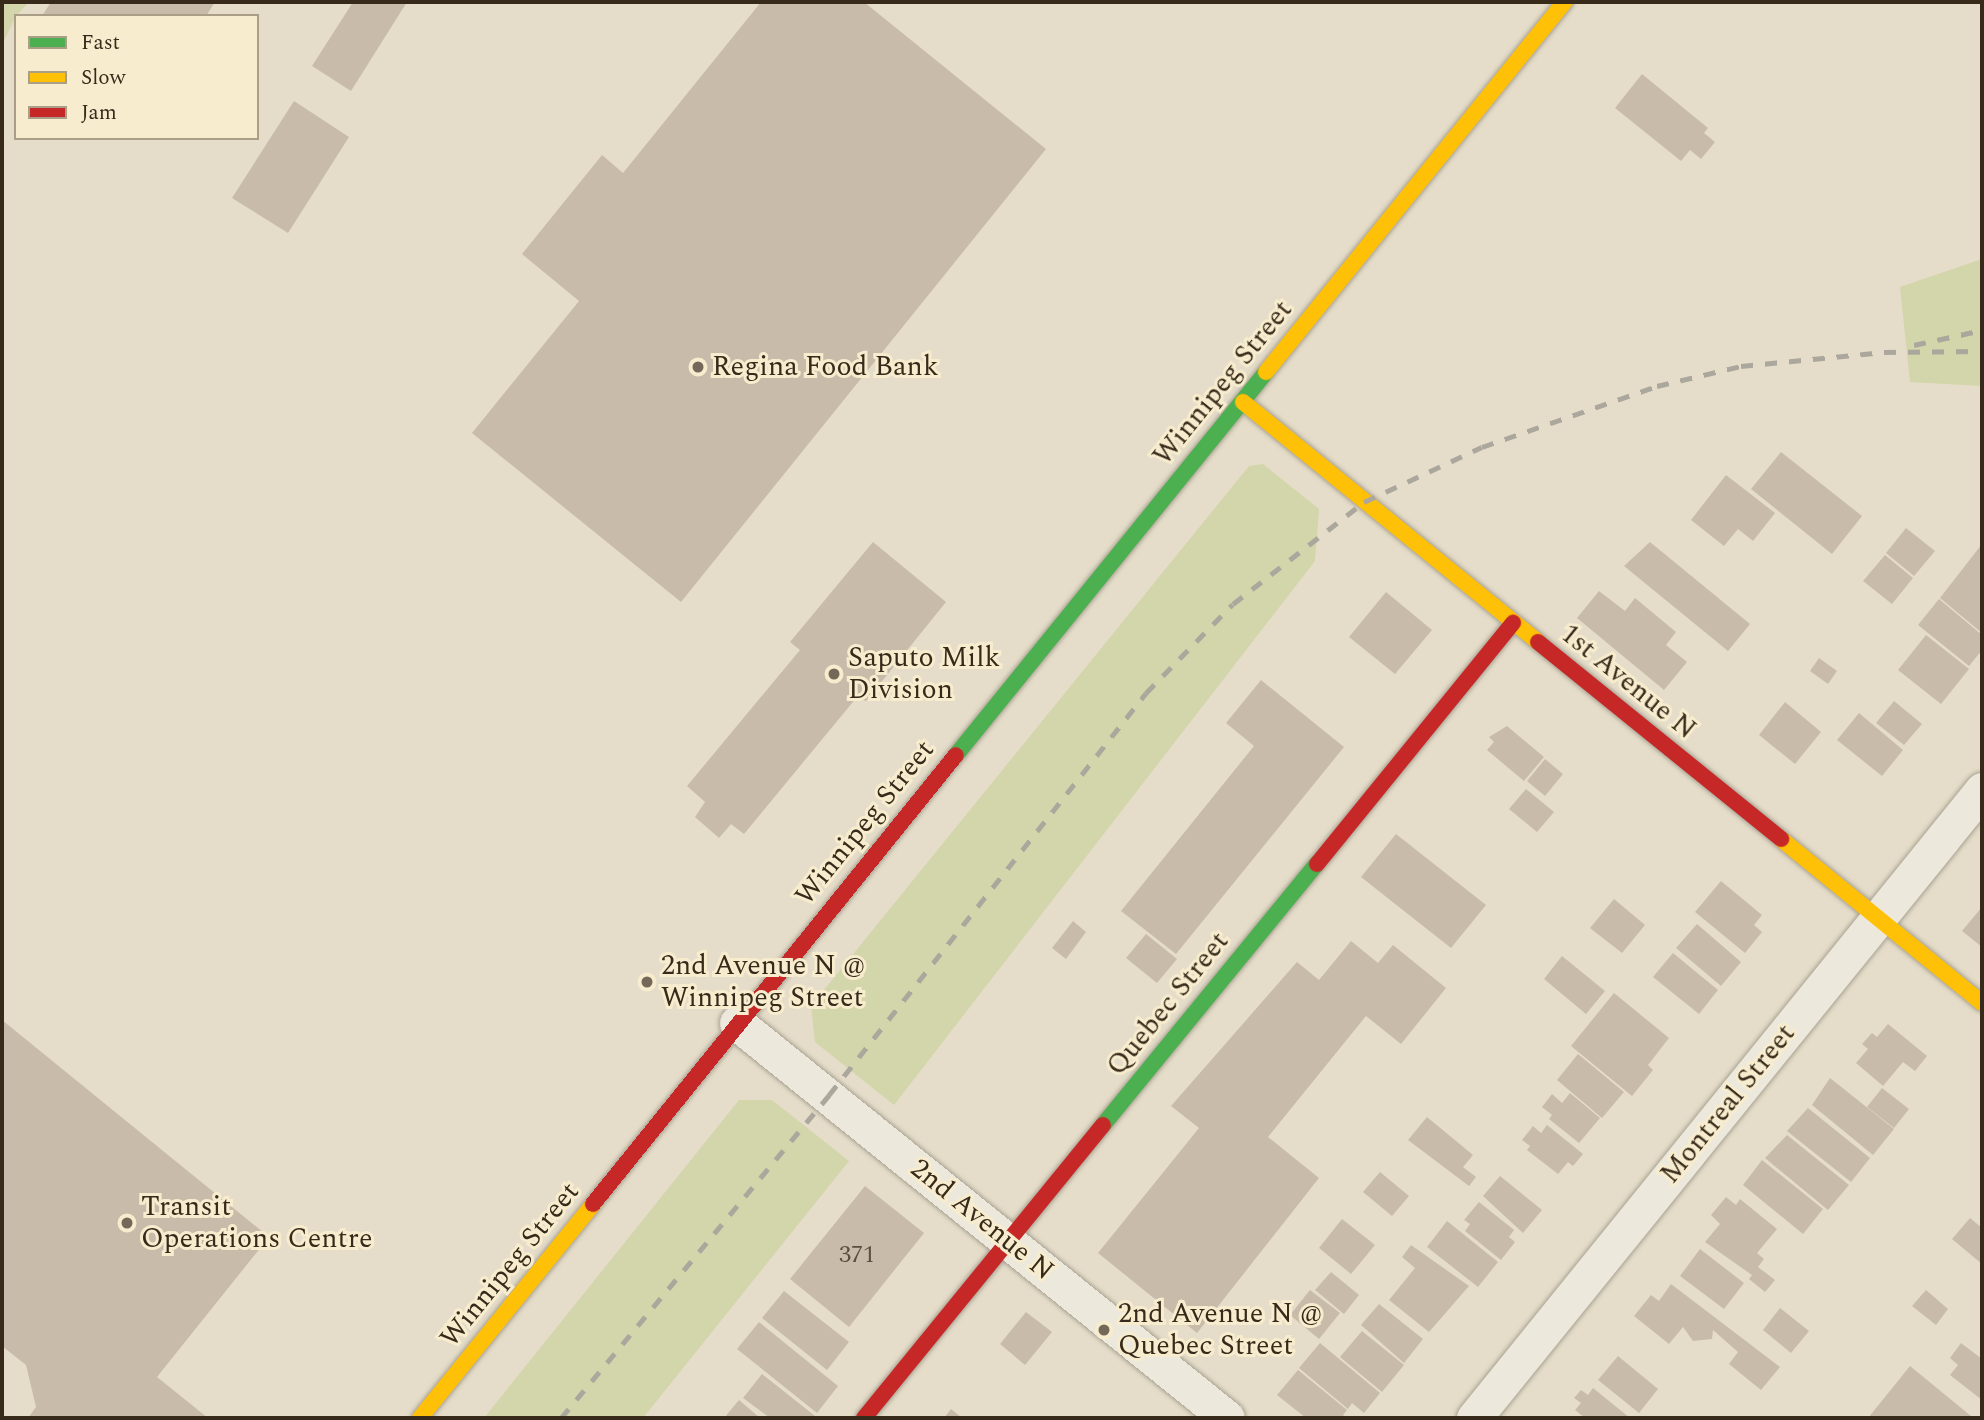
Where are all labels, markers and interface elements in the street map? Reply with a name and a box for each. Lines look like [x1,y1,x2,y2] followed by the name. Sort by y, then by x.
[14,14,259,140] legend
[81,27,120,59] text: Fast
[81,62,125,94] text: Slow
[81,97,117,129] text: Jam
[1146,294,1300,472] street label: Winnipeg Street
[712,350,939,384] place label: Regina Food Bank
[690,359,706,375] marker: Regina Food Bank
[1553,617,1703,747] street label: 1st Avenue N
[848,641,1000,707] place label: Saputo Milk Division
[826,666,842,682] marker: Saputo Milk Division
[788,734,942,912] street label: Winnipeg Street
[1100,925,1236,1083] street label: Quebec Street
[661,949,866,1015] place label: 2nd Avenue N @ Winnipeg Street
[639,974,655,990] marker: 2nd Avenue N @ Winnipeg Street
[1653,1017,1803,1191] street label: Montreal Street
[904,1152,1060,1288] street label: 2nd Avenue N
[433,1176,587,1354] street label: Winnipeg Street
[141,1190,372,1256] place label: Transit Operations Centre
[119,1215,135,1231] marker: Transit Operations Centre
[839,1242,875,1270] house number: 371
[1118,1297,1323,1363] place label: 2nd Avenue N @ Quebec Street
[1096,1322,1112,1338] marker: 2nd Avenue N @ Quebec Street

